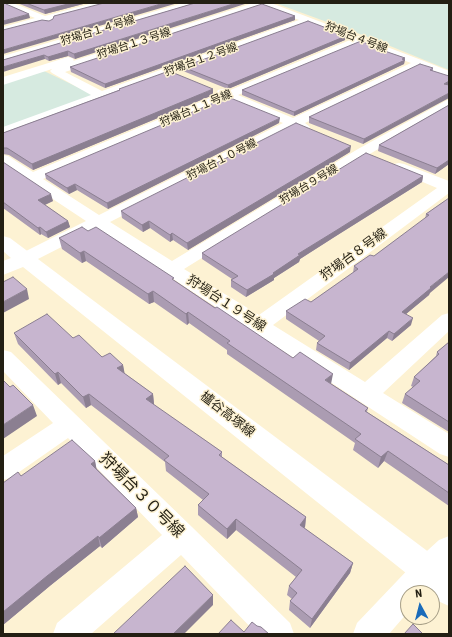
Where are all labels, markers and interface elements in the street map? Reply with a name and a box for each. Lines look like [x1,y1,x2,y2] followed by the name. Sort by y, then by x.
[59,13,137,49] street label: 狩場台１４号線
[323,20,389,56] street label: 狩場台４号線
[95,26,173,62] street label: 狩場台１３号線
[163,41,239,79] street label: 狩場台１２号線
[158,88,234,130] street label: 狩場台１１号線
[185,137,259,183] street label: 狩場台１０号線
[277,162,341,208] street label: 狩場台９号線
[318,226,390,284] street label: 狩場台８号線
[184,273,268,335] street label: 狩場台１９号線
[197,389,257,441] street label: 櫨谷高塚線
[95,450,187,542] street label: 狩場台３０号線
[400,585,440,625] north arrow
[414,587,423,600] text: N

